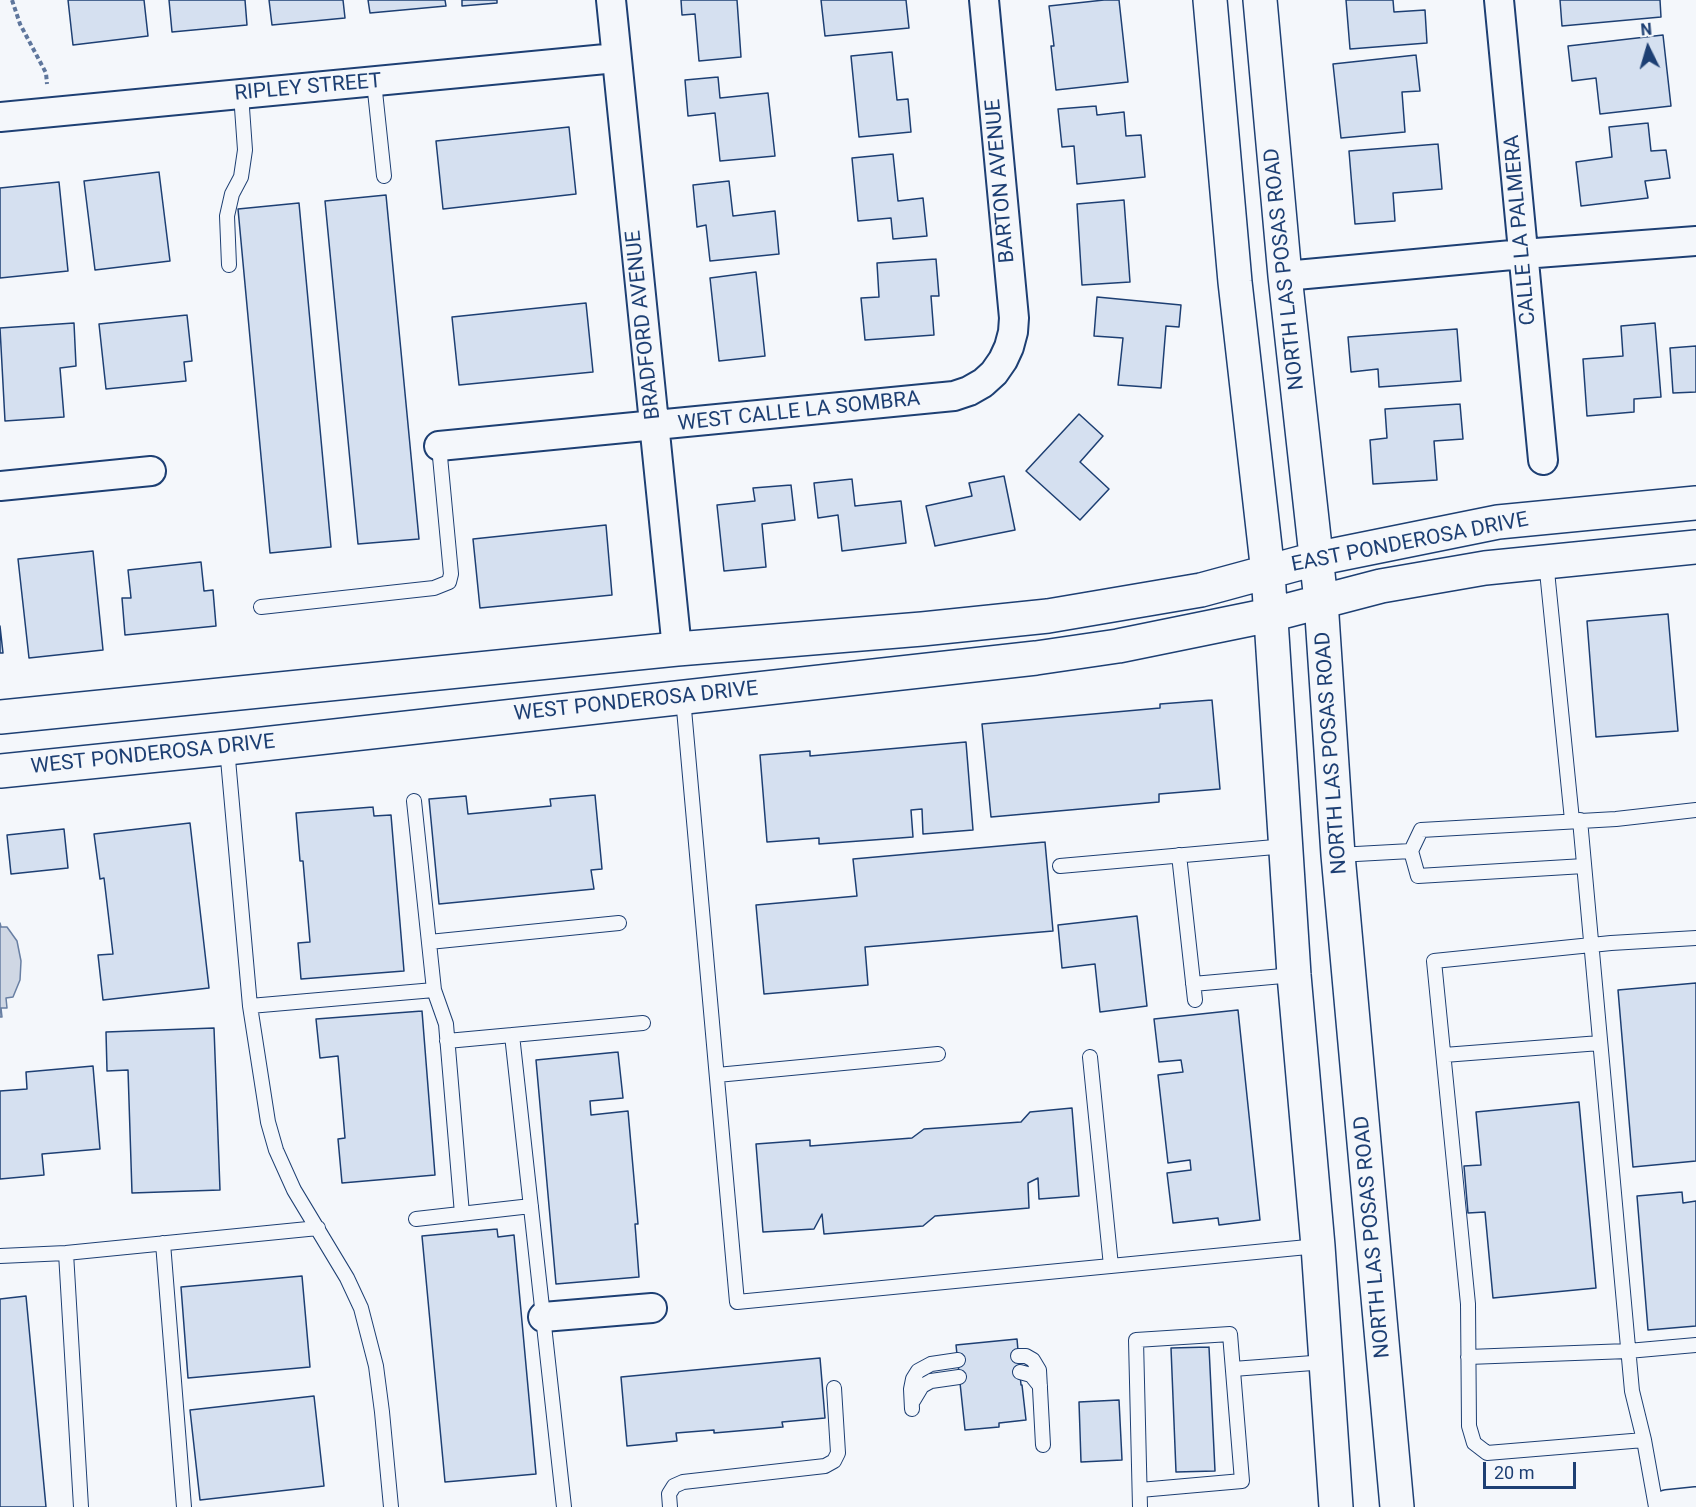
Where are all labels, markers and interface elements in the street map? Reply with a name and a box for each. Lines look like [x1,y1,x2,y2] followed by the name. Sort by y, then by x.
[1618,18,1678,78] north arrow
[1640,20,1653,40] text: N
[233,69,383,107] street label: RIPLEY STREET
[981,98,1021,264] street label: BARTON AVENUE
[1500,134,1542,326] street label: CALLE LA PALMERA
[1260,147,1310,391] street label: NORTH LAS POSAS ROAD
[622,229,666,421] street label: BRADFORD AVENUE
[677,387,921,437] street label: WEST CALLE LA SOMBRA
[1289,508,1531,578] street label: EAST PONDEROSA DRIVE
[1311,631,1353,875] street label: NORTH LAS POSAS ROAD
[513,677,759,727] street label: WEST PONDEROSA DRIVE
[30,730,276,780] street label: WEST PONDEROSA DRIVE
[1350,1115,1396,1359] street label: NORTH LAS POSAS ROAD
[1486,1450,1579,1488] scale bar
[1494,1462,1534,1483] text: 20 m

